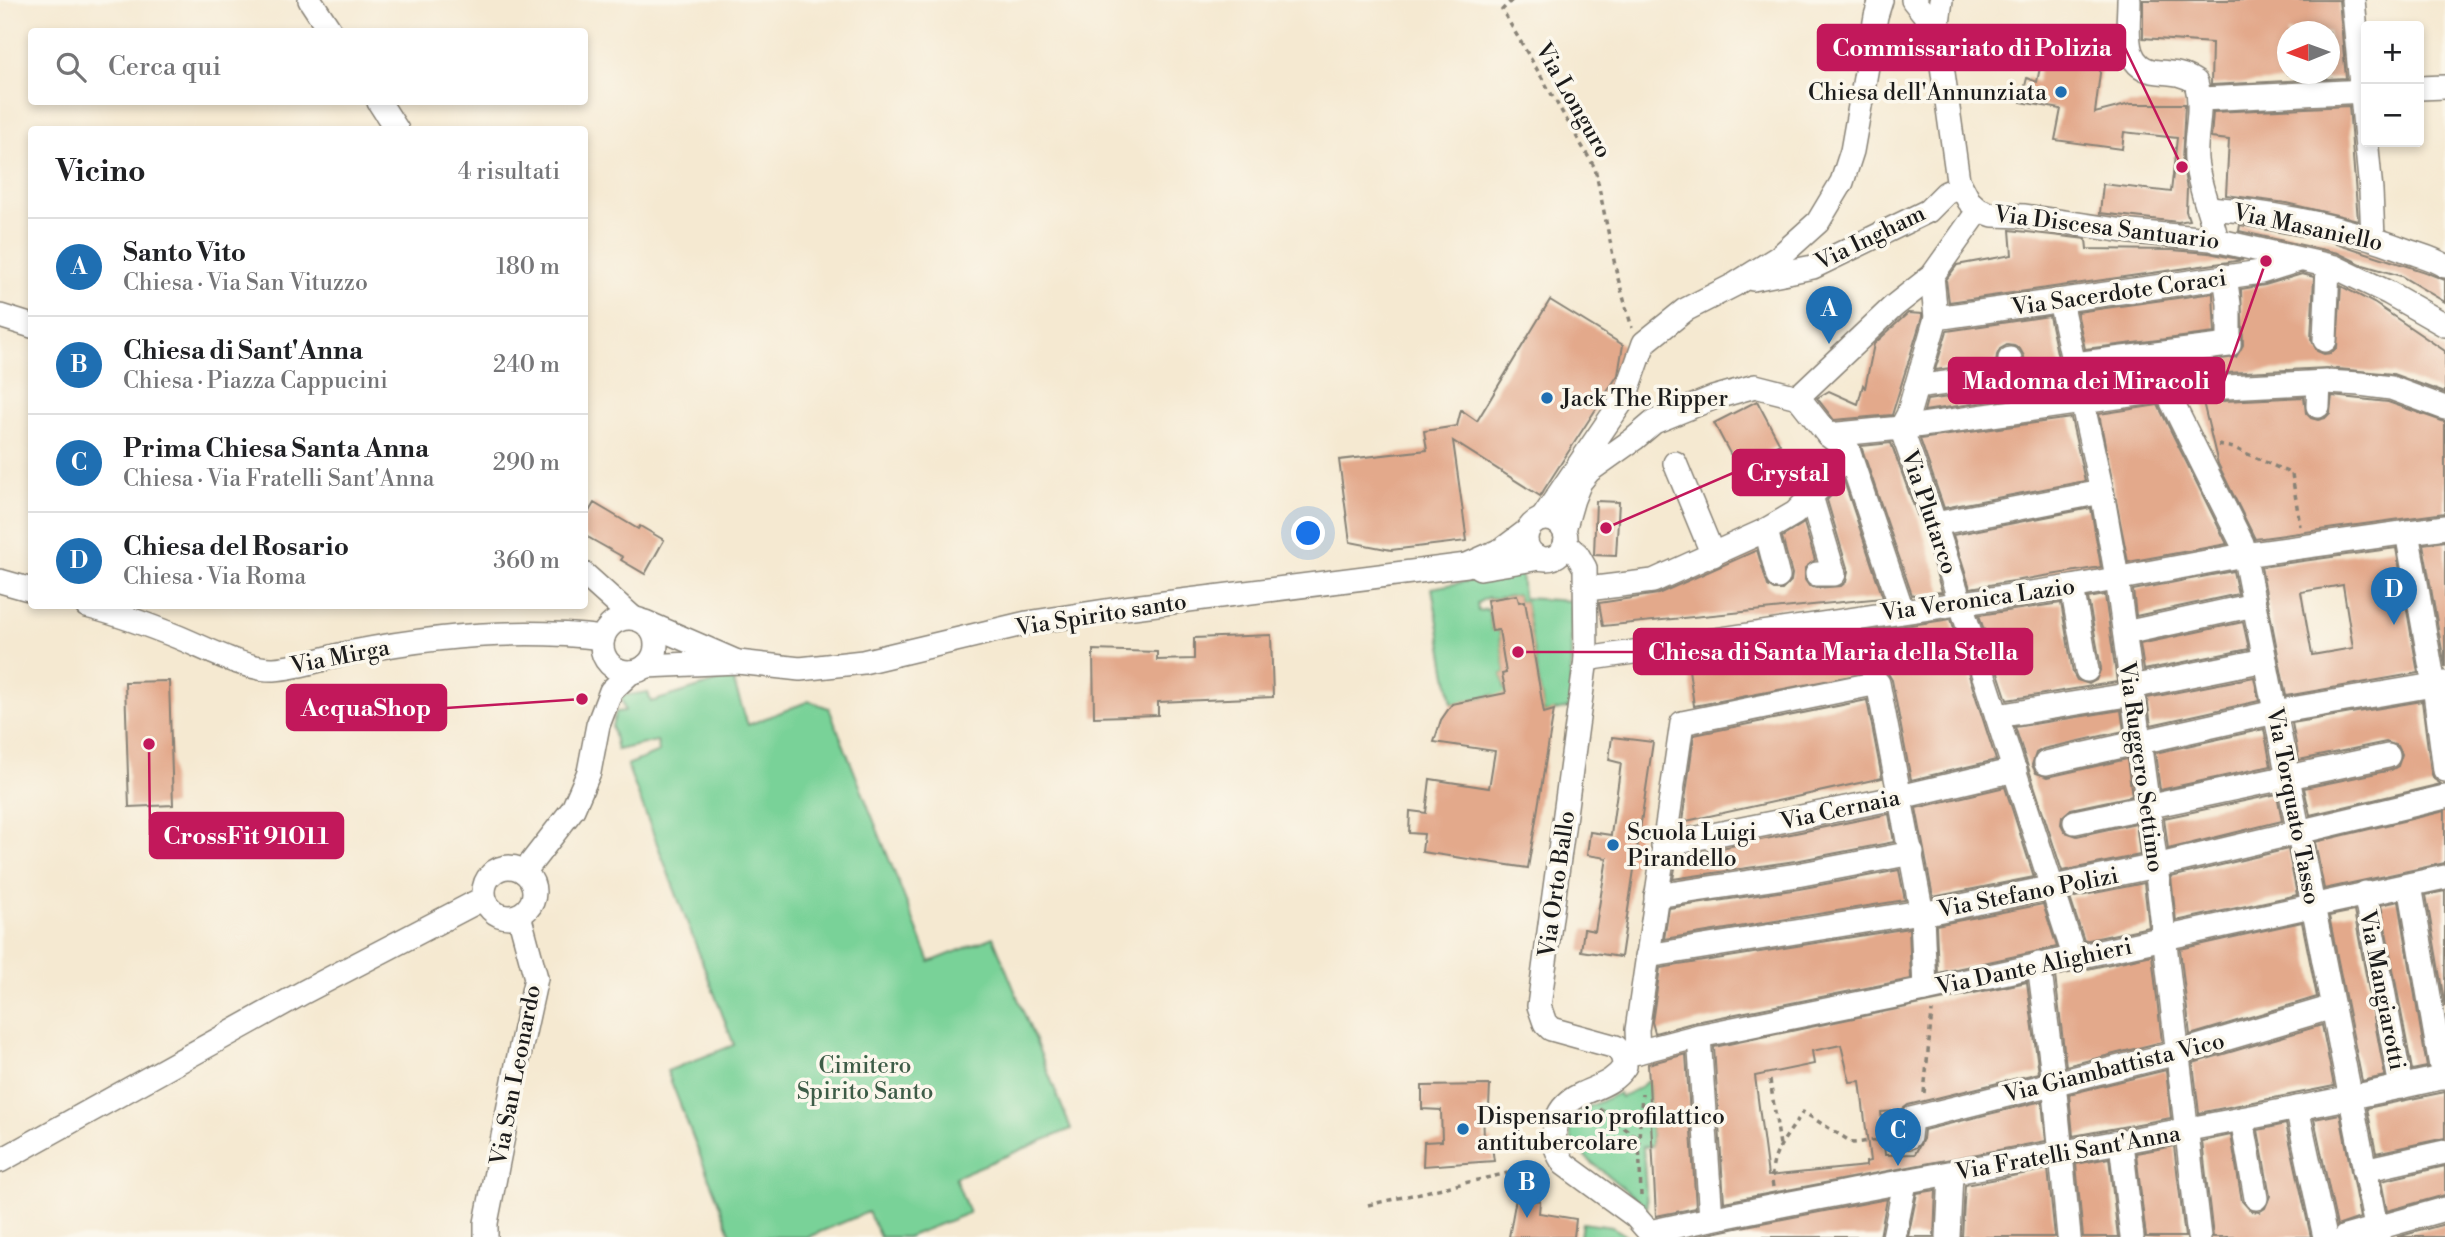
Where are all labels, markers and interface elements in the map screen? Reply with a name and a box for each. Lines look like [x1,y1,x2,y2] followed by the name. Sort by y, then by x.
[2277,21,2340,84] north arrow
[2361,21,2424,147] map controls
[2361,21,2424,84] button: +
[1818,25,2125,70] callout: Commissariato di Polizia
[28,28,588,105] search box
[1832,34,2113,64] text: Commissariato di Polizia
[1528,37,1617,163] street label: Via Longuro
[52,48,90,86] icon: search
[108,51,221,83] text: Cerca qui
[1808,79,2047,107] place label: Chiesa dell'Annunziata
[2053,84,2069,100] marker: Chiesa dell'Annunziata
[2361,84,2424,147] button: −
[56,153,146,191] text: Vicino
[458,158,560,186] text: 4 risultati
[2229,198,2385,257] street label: Via Masaniello
[1810,199,1930,277] street label: Via Ingham
[1992,200,2221,256] street label: Via Discesa Santuario
[123,237,246,269] text: Santo Vito
[71,253,87,281] text: A
[496,253,560,281] text: 180 m
[2009,264,2228,322] street label: Via Sacerdote Coraci
[123,269,368,297] text: Chiesa · Via San Vituzzo
[1806,286,1852,344] pin: A
[123,335,363,367] text: Chiesa di Sant'Anna
[70,351,88,379] text: B
[493,351,560,379] text: 240 m
[1949,358,2224,403] callout: Madonna dei Miracoli
[123,367,388,395] text: Chiesa · Piazza Cappucini
[1962,367,2210,397] text: Madonna dei Miracoli
[1560,385,1728,413] place label: Jack The Ripper
[1539,390,1555,406] marker: Jack The Ripper
[123,433,429,465] text: Prima Chiesa Santa Anna
[1894,446,1963,578] street label: Via Plutarco
[71,449,87,477] text: C
[493,449,560,477] text: 290 m
[1733,450,1844,495] callout: Crystal
[1747,459,1830,489] text: Crystal
[123,465,434,493] text: Chiesa · Via Fratelli Sant'Anna
[1291,516,1325,550] your location
[123,531,349,563] text: Chiesa del Rosario
[70,547,88,575] text: D
[493,547,560,575] text: 360 m
[123,563,306,591] text: Chiesa · Via Roma
[2371,567,2417,625] pin: D
[1878,573,2077,628] street label: Via Veronica Lazio
[1013,588,1189,642] street label: Via Spirito santo
[1634,629,2032,674] callout: Chiesa di Santa Maria della Stella
[287,634,392,680] street label: Via Mirga
[1648,638,2019,668] text: Chiesa di Santa Maria della Stella
[2112,659,2170,874] street label: Via Ruggero Settimo
[287,685,446,730] callout: AcquaShop
[300,694,431,724] text: AcquaShop
[2260,704,2326,907] street label: Via Torquato Tasso
[1777,784,1903,837] street label: Via Cernaia
[1533,809,1581,960] street label: Via Orto Ballo
[150,813,343,858] callout: CrossFit 91011
[1627,819,1756,873] place label: Scuola Luigi Pirandello
[163,822,329,852] text: CrossFit 91011
[1605,837,1621,853] marker: Scuola Luigi Pirandello
[1935,862,2121,924] street label: Via Stefano Polizi
[2353,907,2411,1072] street label: Via Mangiarotti
[1933,933,2135,1002] street label: Via Dante Alighieri
[485,983,547,1169] street label: Via San Leonardo
[2000,1027,2227,1109] street label: Via Giambattista Vico
[797,1052,933,1106] park label: Cimitero Spirito Santo
[1477,1103,1725,1157] place label: Dispensario profilattico antitubercolare
[1875,1108,1921,1166] pin: C
[1953,1119,2183,1187] street label: Via Fratelli Sant'Anna
[1455,1121,1471,1137] marker: Dispensario profilattico antitubercolare
[1504,1160,1550,1218] pin: B

